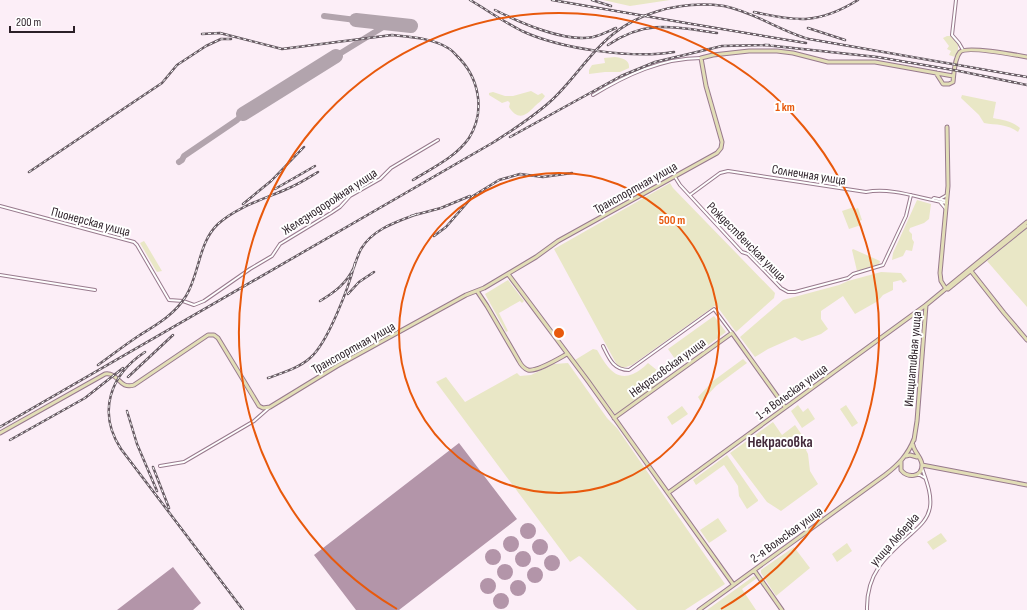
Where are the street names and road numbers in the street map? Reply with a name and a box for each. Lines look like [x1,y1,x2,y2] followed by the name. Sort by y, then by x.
[591,158,680,217] street label: Транспортная улица
[771,161,847,189] street label: Солнечная улица
[279,165,380,239] street label: Железнодорожная улица
[703,199,789,285] street label: Рождественская улица
[50,204,132,240] street label: Пионерская улица
[901,311,925,407] street label: Инициативная улица
[309,318,398,377] street label: Транспортная улица
[626,335,709,401] street label: Некрасовская улица
[753,360,831,423] street label: 1-я Вольская улица
[747,503,826,566] street label: 2-я Вольская улица
[867,510,923,570] street label: улица Люберка

